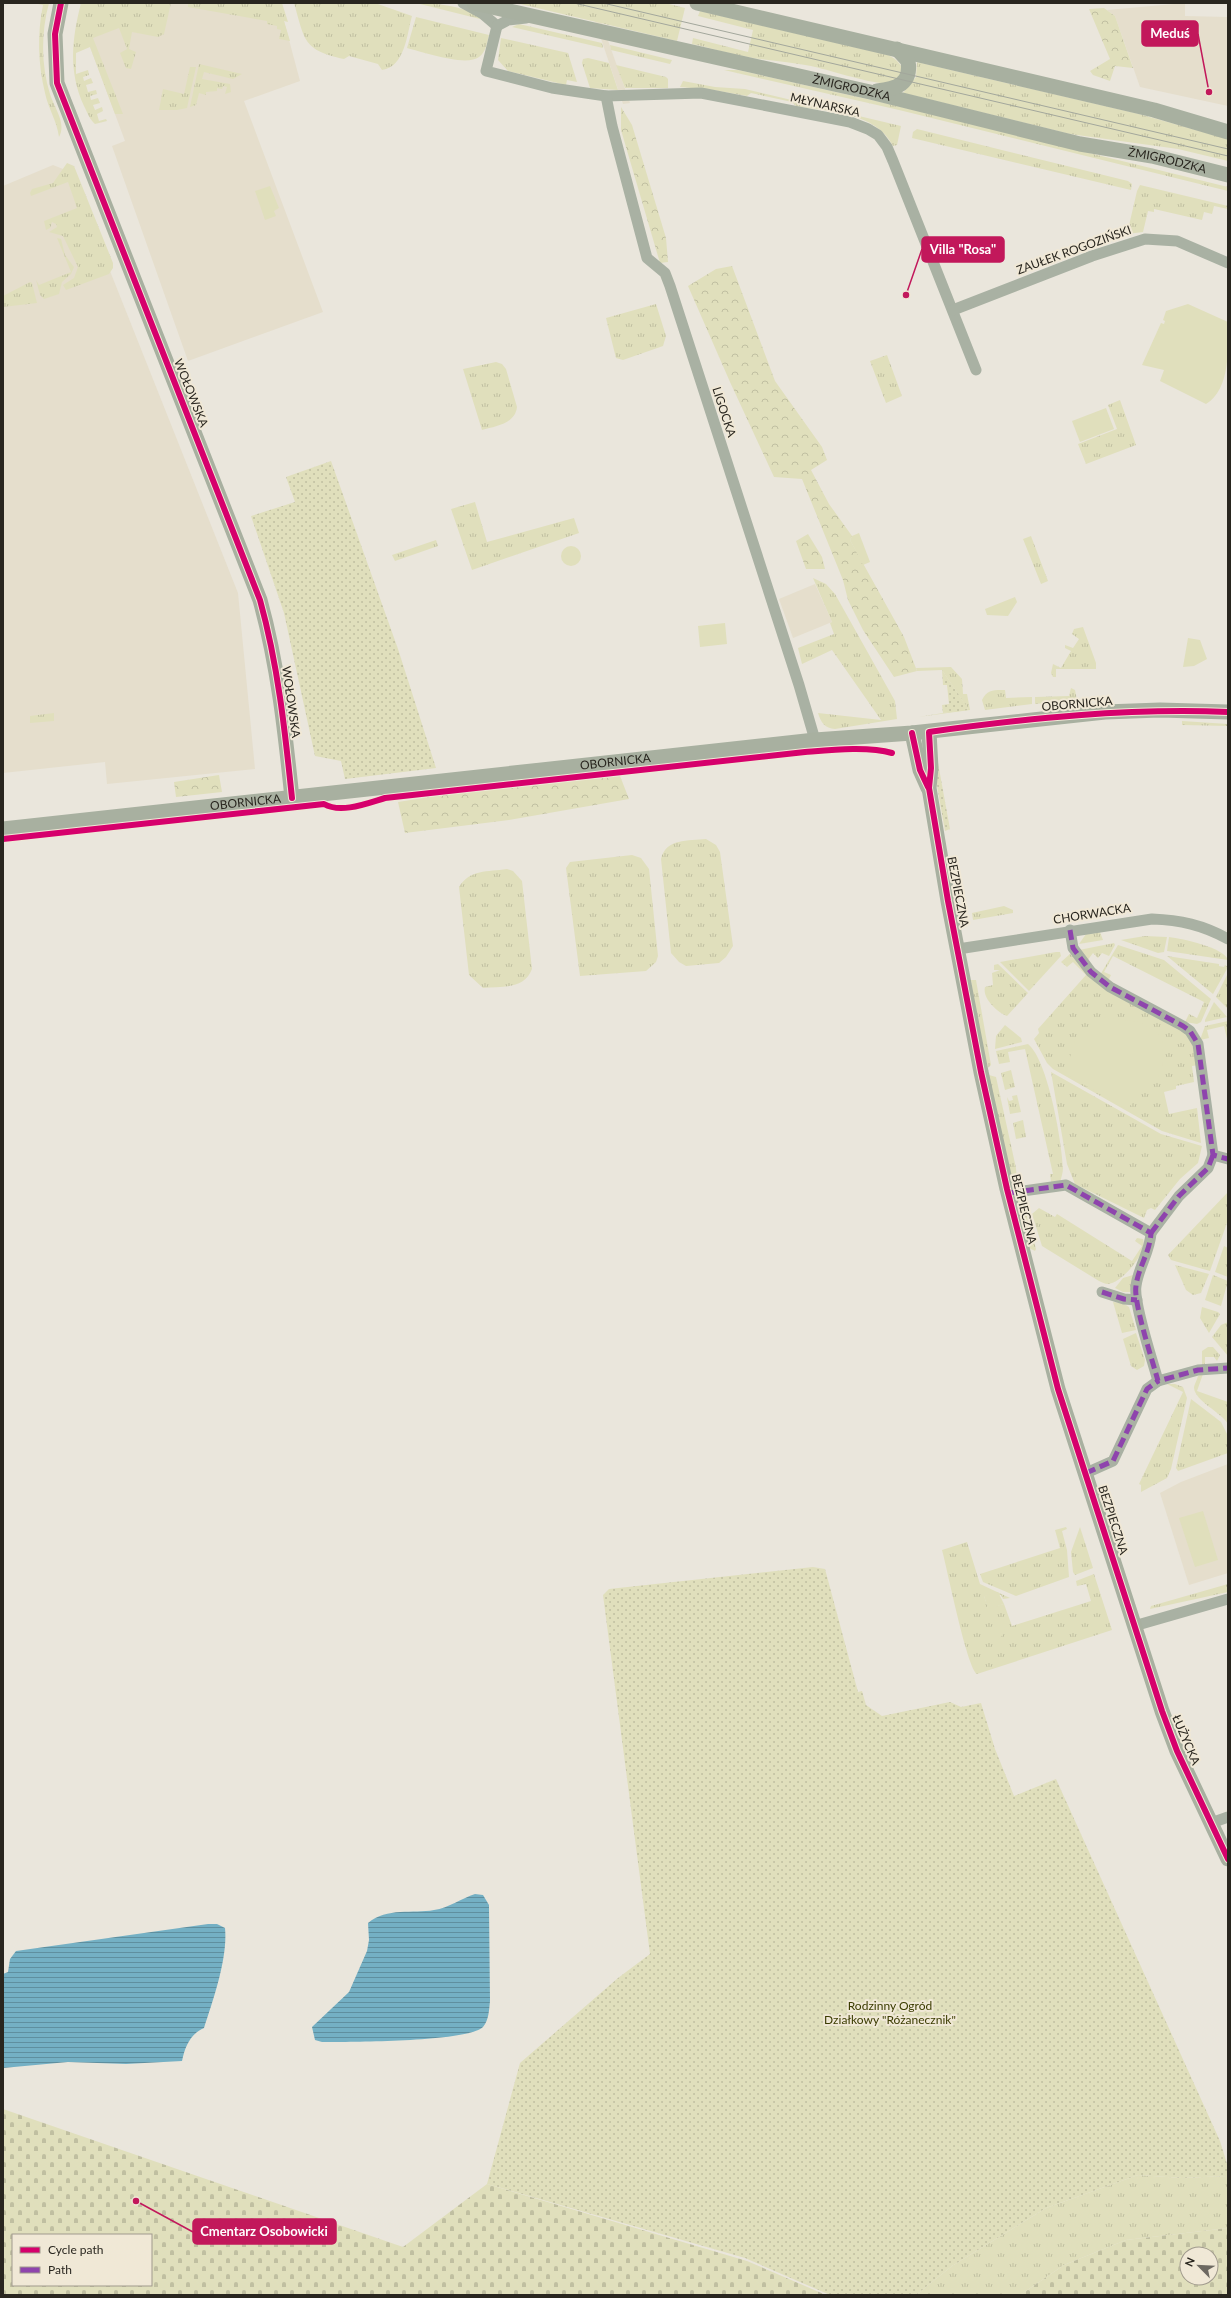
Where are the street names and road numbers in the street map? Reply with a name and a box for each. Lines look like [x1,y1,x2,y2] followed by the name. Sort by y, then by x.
[811,71,893,104] street label: ŻMIGRODZKA
[789,89,862,120] street label: MŁYNARSKA
[1127,144,1209,177] street label: ŻMIGRODZKA
[1014,222,1133,277] street label: ZAUŁEK ROGOZIŃSKI
[171,357,212,430] street label: WOŁOWSKA
[709,385,740,440] street label: LIGOCKA
[279,665,304,740] street label: WOŁOWSKA
[1041,693,1114,714] street label: OBORNICKA
[579,750,652,773] street label: OBORNICKA
[209,790,283,813] street label: OBORNICKA
[944,855,973,929] street label: BEZPIECZNA
[1052,900,1133,927] street label: CHORWACKA
[1009,1172,1041,1246] street label: BEZPIECZNA
[1095,1483,1132,1557] street label: BEZPIECZNA
[1169,1712,1204,1768] street label: ŁUŻYCKA

